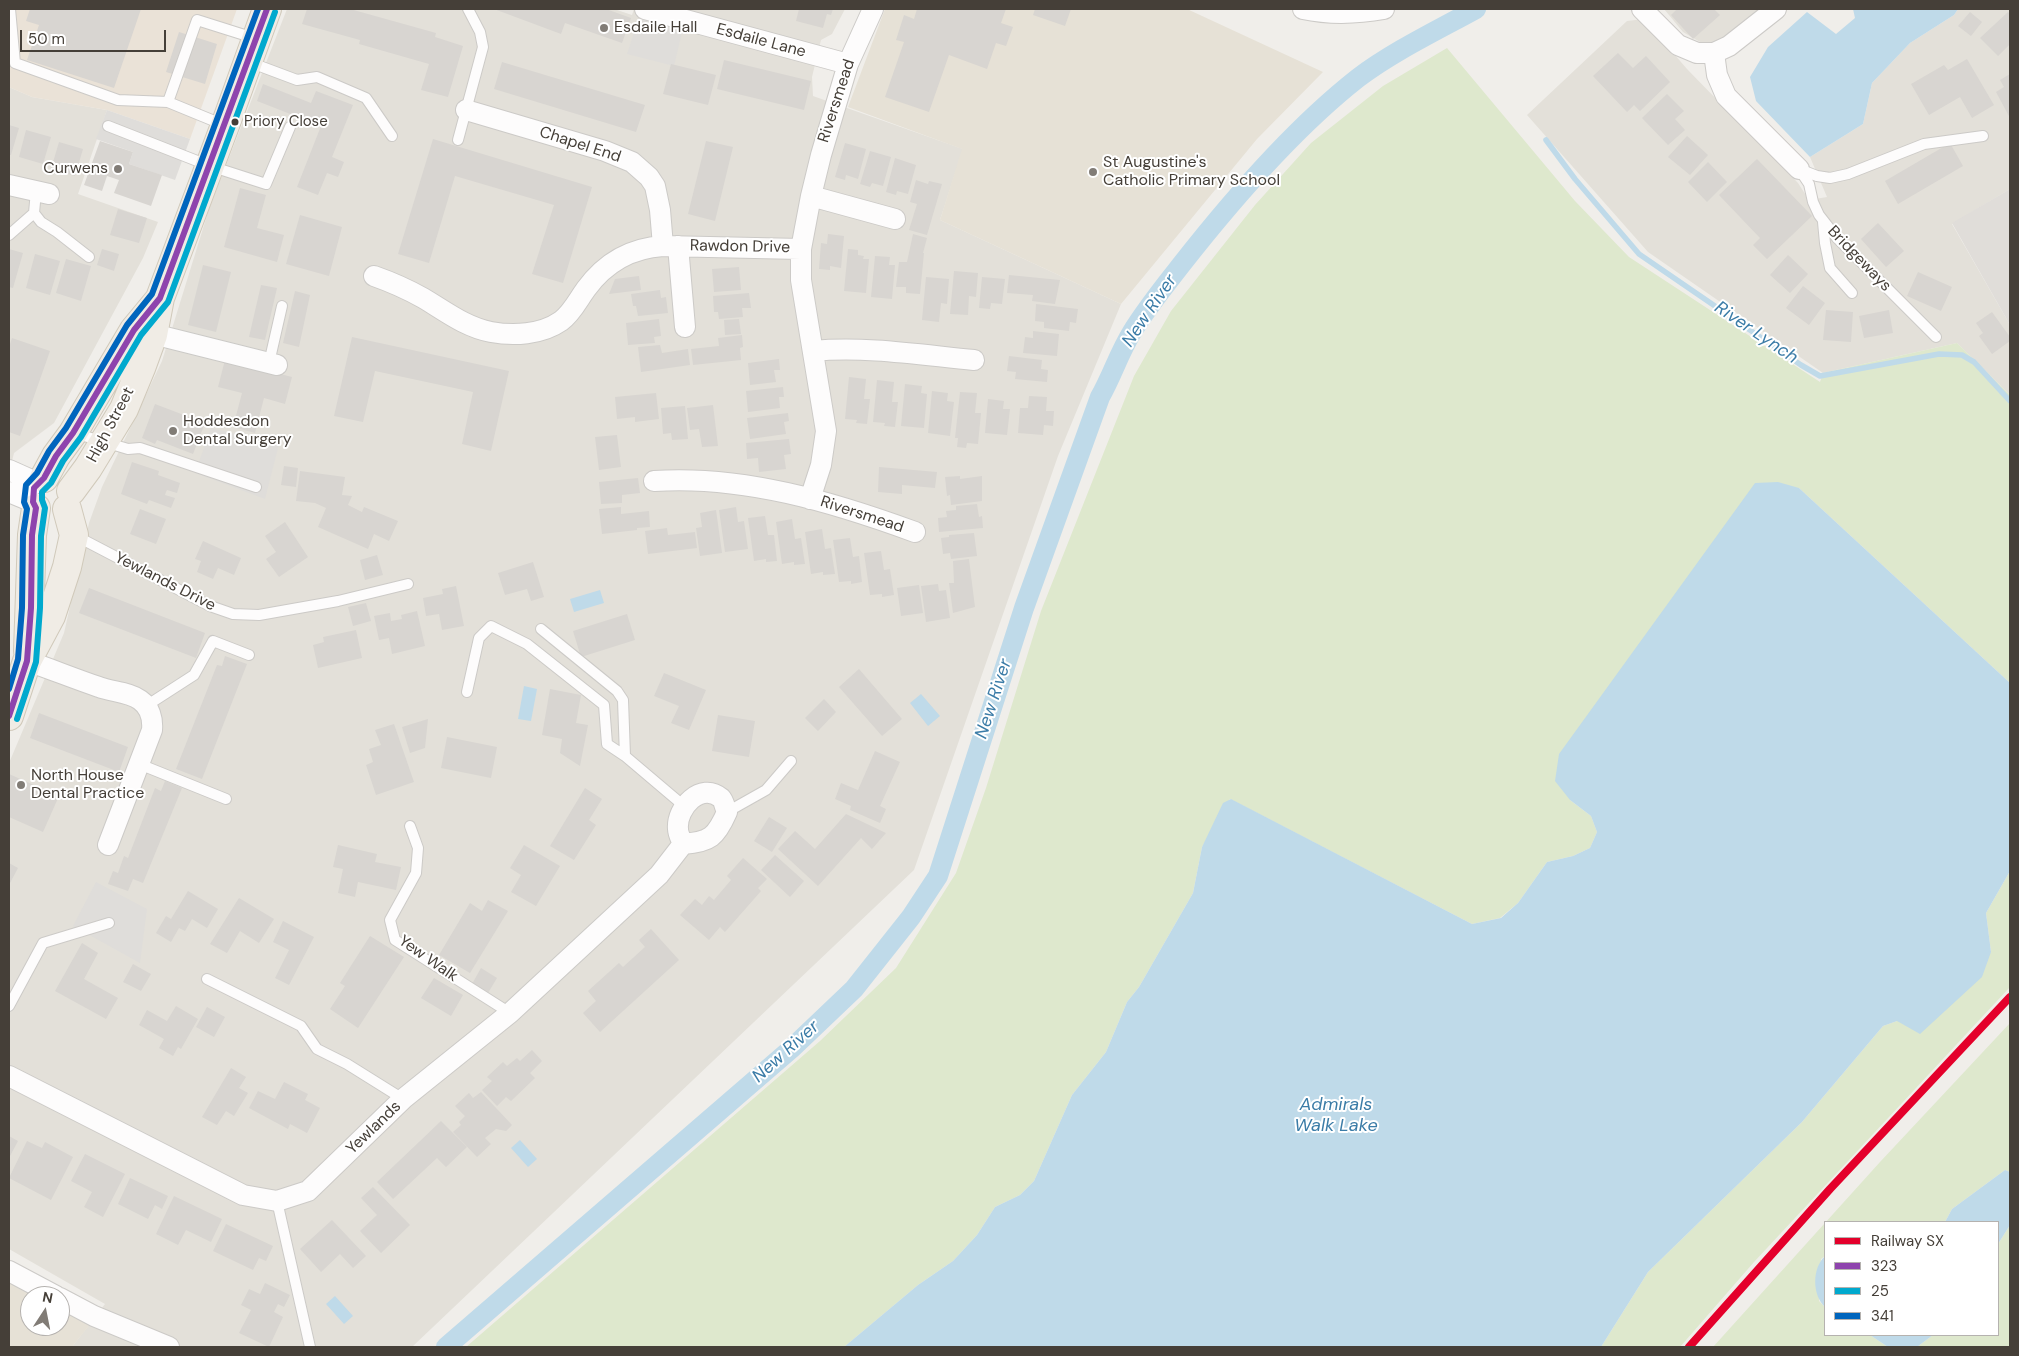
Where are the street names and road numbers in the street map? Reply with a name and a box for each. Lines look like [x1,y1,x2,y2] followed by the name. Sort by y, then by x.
[714,20,808,62] street label: Esdaile Lane
[815,57,859,145] street label: Riversmead
[537,123,623,167] street label: Chapel End
[1823,222,1895,296] street label: Bridgeways
[690,237,790,257] street label: Rawdon Drive
[83,384,139,466] street label: High Street
[818,493,906,537] street label: Riversmead
[111,548,219,616] street label: Yewlands Drive
[395,932,461,986] street label: Yew Walk
[343,1097,405,1159] street label: Yewlands

